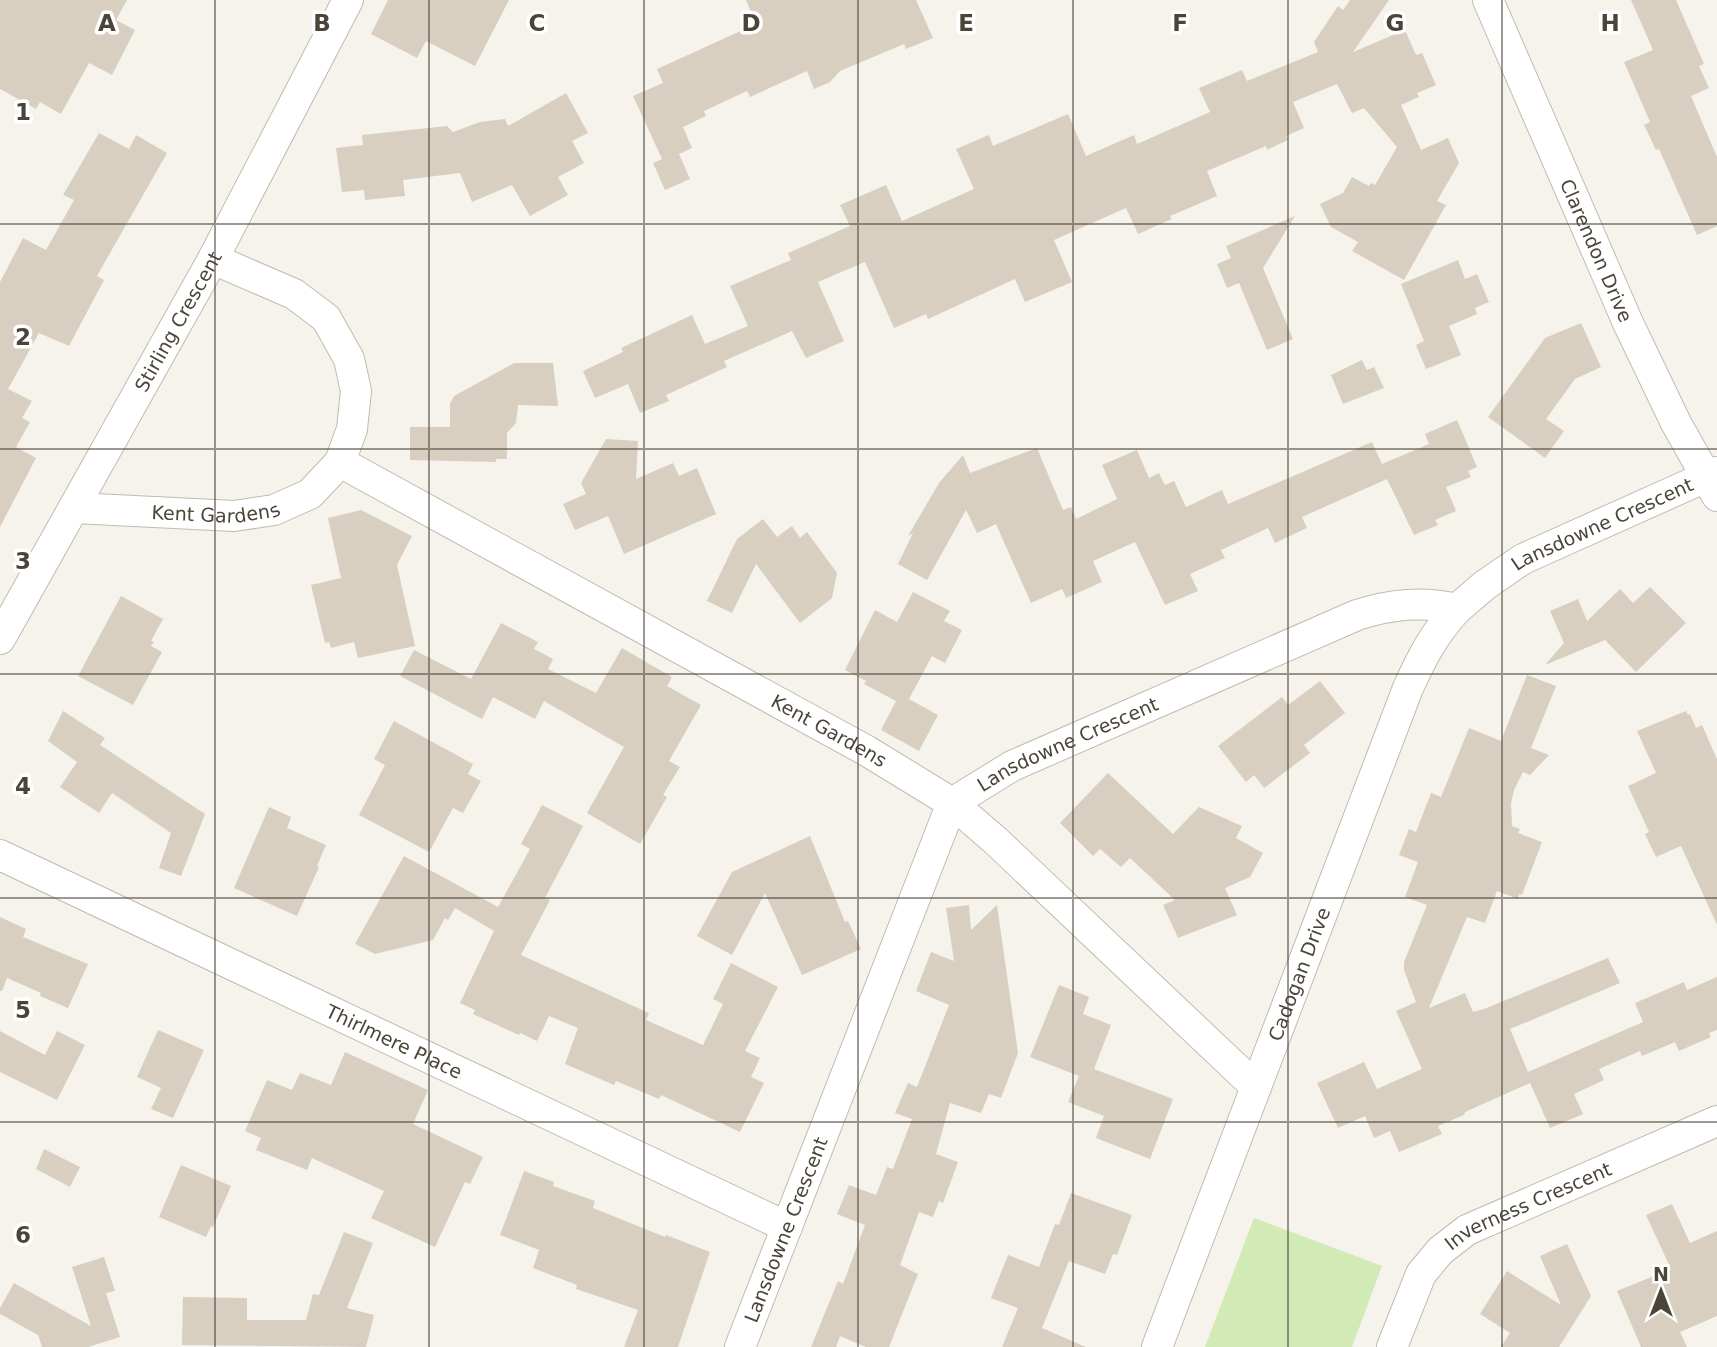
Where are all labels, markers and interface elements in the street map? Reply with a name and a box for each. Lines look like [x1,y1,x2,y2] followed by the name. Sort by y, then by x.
[98,10,116,36] text: A
[313,10,331,36] text: B
[529,10,545,36] text: C
[741,10,761,36] text: D
[958,10,974,36] text: E
[1172,10,1188,36] text: F
[1386,10,1404,36] text: G
[1600,10,1620,36] text: H
[15,99,31,125] text: 1
[1556,176,1637,325] street label: Clarendon Drive
[130,248,226,395] street label: Stirling Crescent
[15,324,31,350] text: 2
[1507,473,1697,575] street label: Lansdowne Crescent
[151,498,284,527] street label: Kent Gardens
[15,548,31,574] text: 3
[768,690,891,771] street label: Kent Gardens
[973,692,1161,796] street label: Lansdowne Crescent
[15,773,31,799] text: 4
[1264,904,1334,1044] street label: Cadogan Drive
[15,997,31,1023] text: 5
[322,999,466,1083] street label: Thirlmere Place
[740,1134,832,1325] street label: Lansdowne Crescent
[1440,1157,1615,1254] street label: Inverness Crescent
[15,1222,31,1248] text: 6
[1626,1256,1696,1326] north arrow
[1653,1263,1669,1285] text: N

